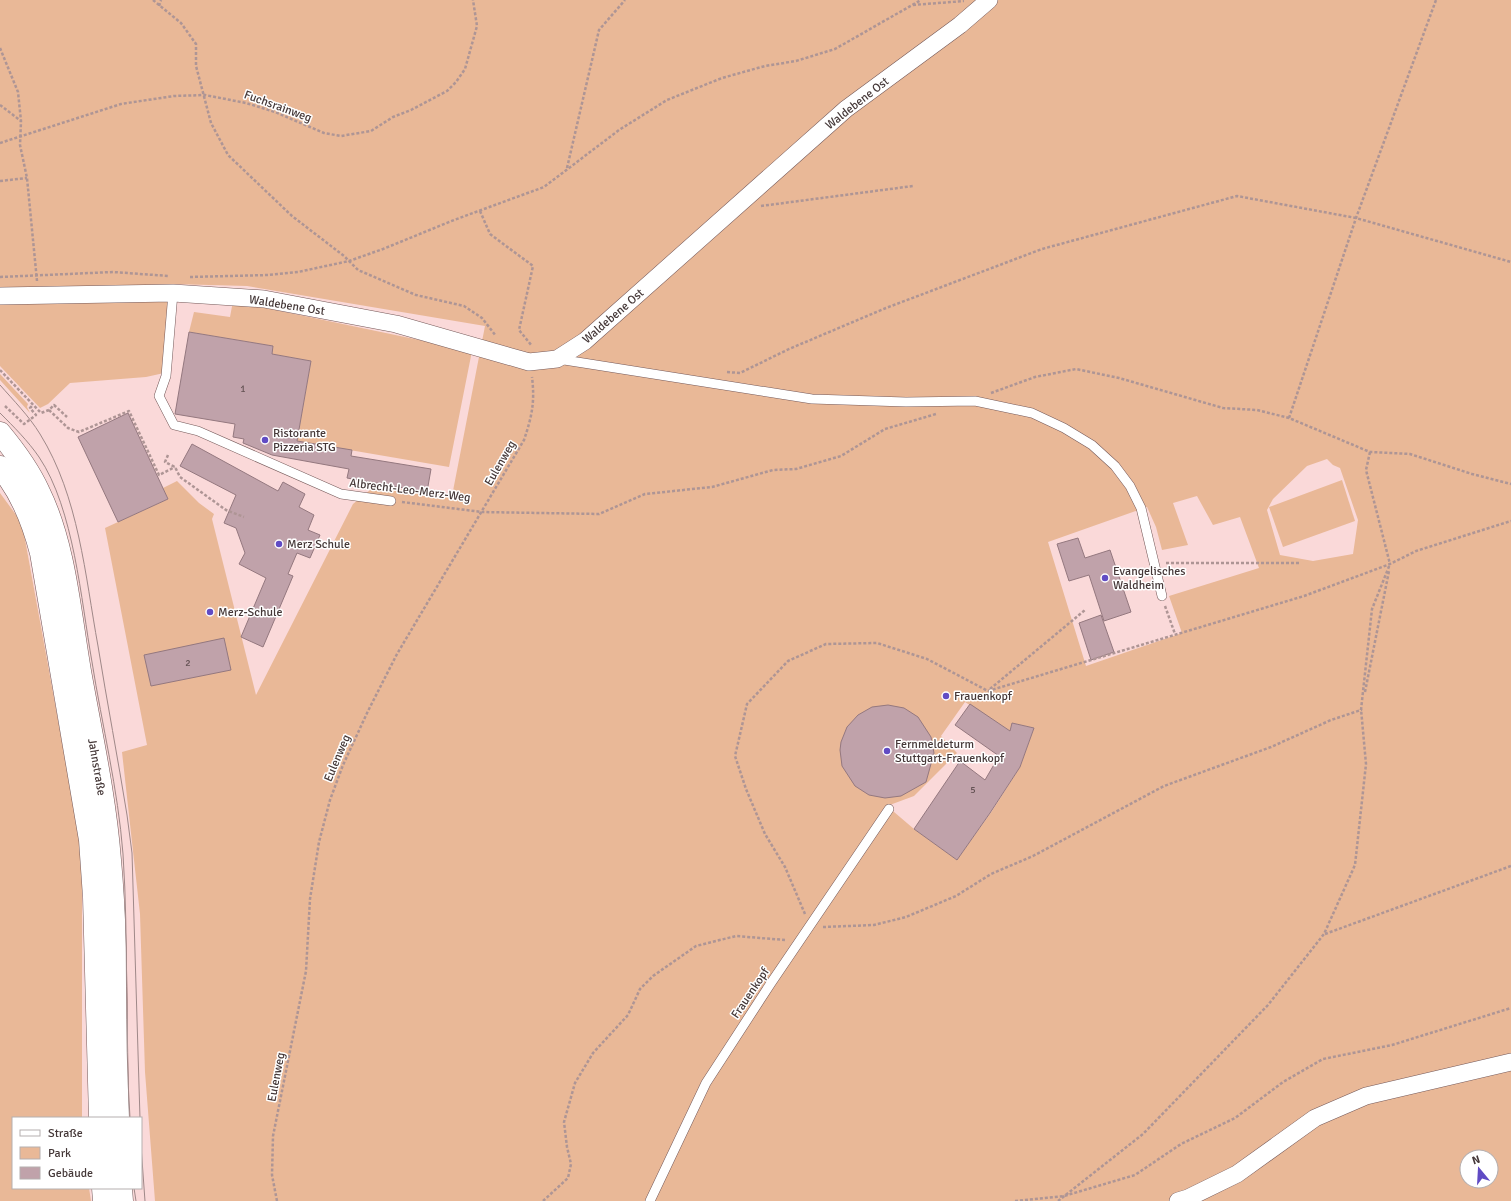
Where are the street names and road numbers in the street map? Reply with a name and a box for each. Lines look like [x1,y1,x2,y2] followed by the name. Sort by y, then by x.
[823,74,892,133] street label: Waldebene Ost
[242,87,314,126] street label: Fuchsrainweg
[580,286,647,347] street label: Waldebene Ost
[248,292,326,319] street label: Waldebene Ost
[481,438,519,489] street label: Eulenweg
[349,476,471,505] street label: Albrecht-Leo-Merz-Weg
[321,732,354,784] street label: Eulenweg
[84,737,109,797] street label: Jahnstraße
[728,964,773,1021] street label: Frauenkopf
[264,1051,289,1103] street label: Eulenweg

